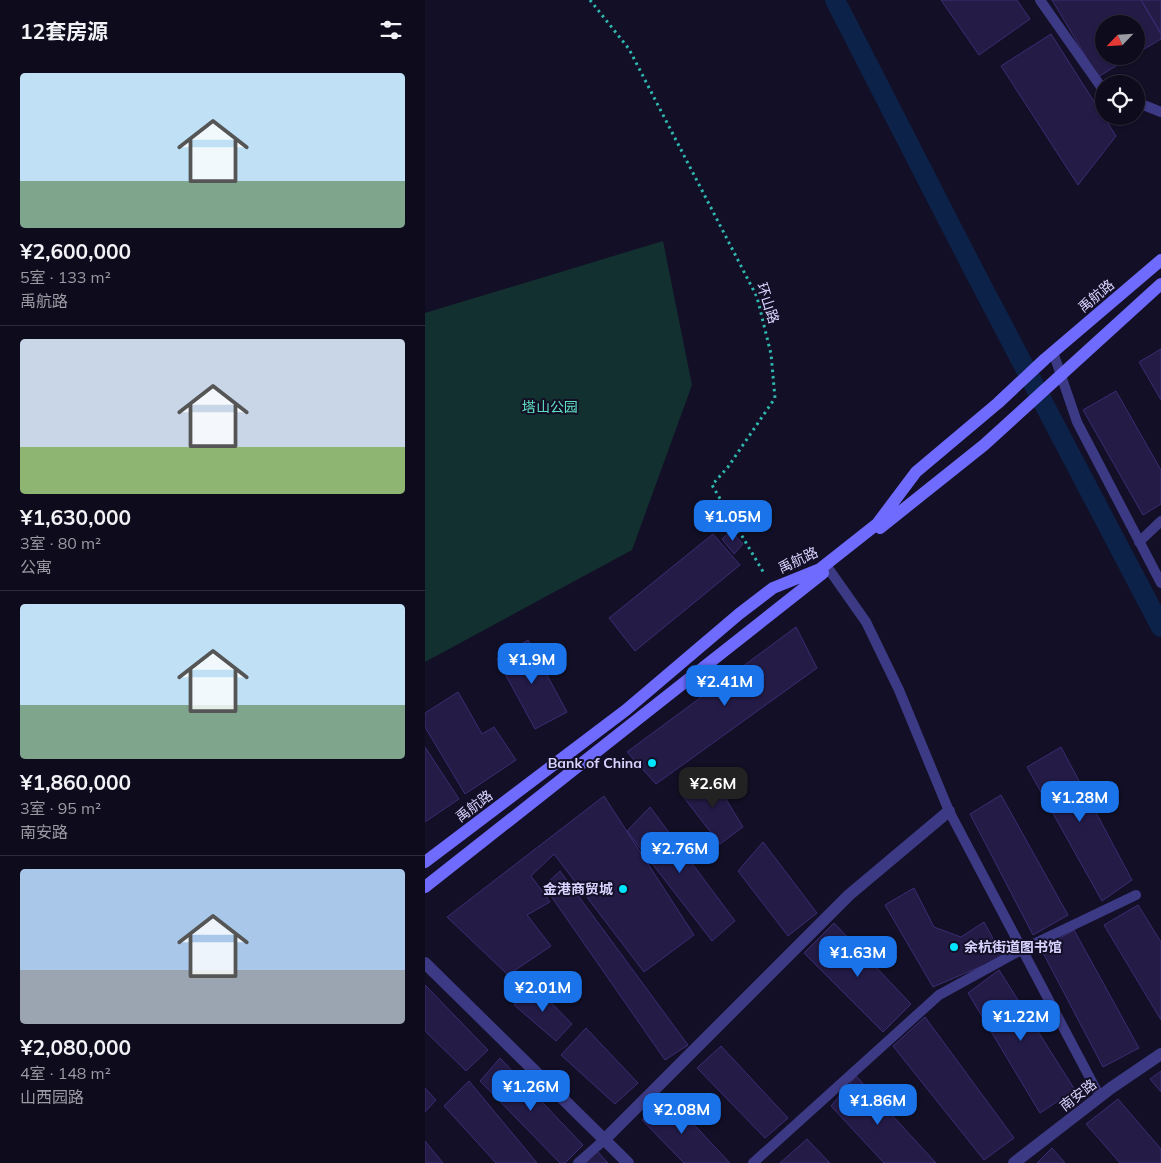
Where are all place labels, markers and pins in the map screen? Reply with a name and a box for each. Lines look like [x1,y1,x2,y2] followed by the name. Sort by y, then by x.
[692,500,774,542] pin: ¥1.05M
[497,642,567,685] pin: ¥1.9M
[684,664,766,707] pin: ¥2.41M
[548,754,642,772] place label: Bank of China
[646,757,658,769] marker: Bank of China
[678,766,748,809] pin: ¥2.6M
[1039,780,1121,823] pin: ¥1.28M
[639,832,721,874] pin: ¥2.76M
[543,880,613,898] place label: 金港商贸城
[617,883,629,895] marker: 金港商贸城
[817,936,899,978] pin: ¥1.63M
[964,938,1062,956] place label: 余杭街道图书馆
[948,941,960,953] marker: 余杭街道图书馆
[502,970,584,1013] pin: ¥2.01M
[980,1000,1062,1042] pin: ¥1.22M
[490,1070,572,1112] pin: ¥1.26M
[837,1084,919,1126] pin: ¥1.86M
[641,1092,723,1135] pin: ¥2.08M

